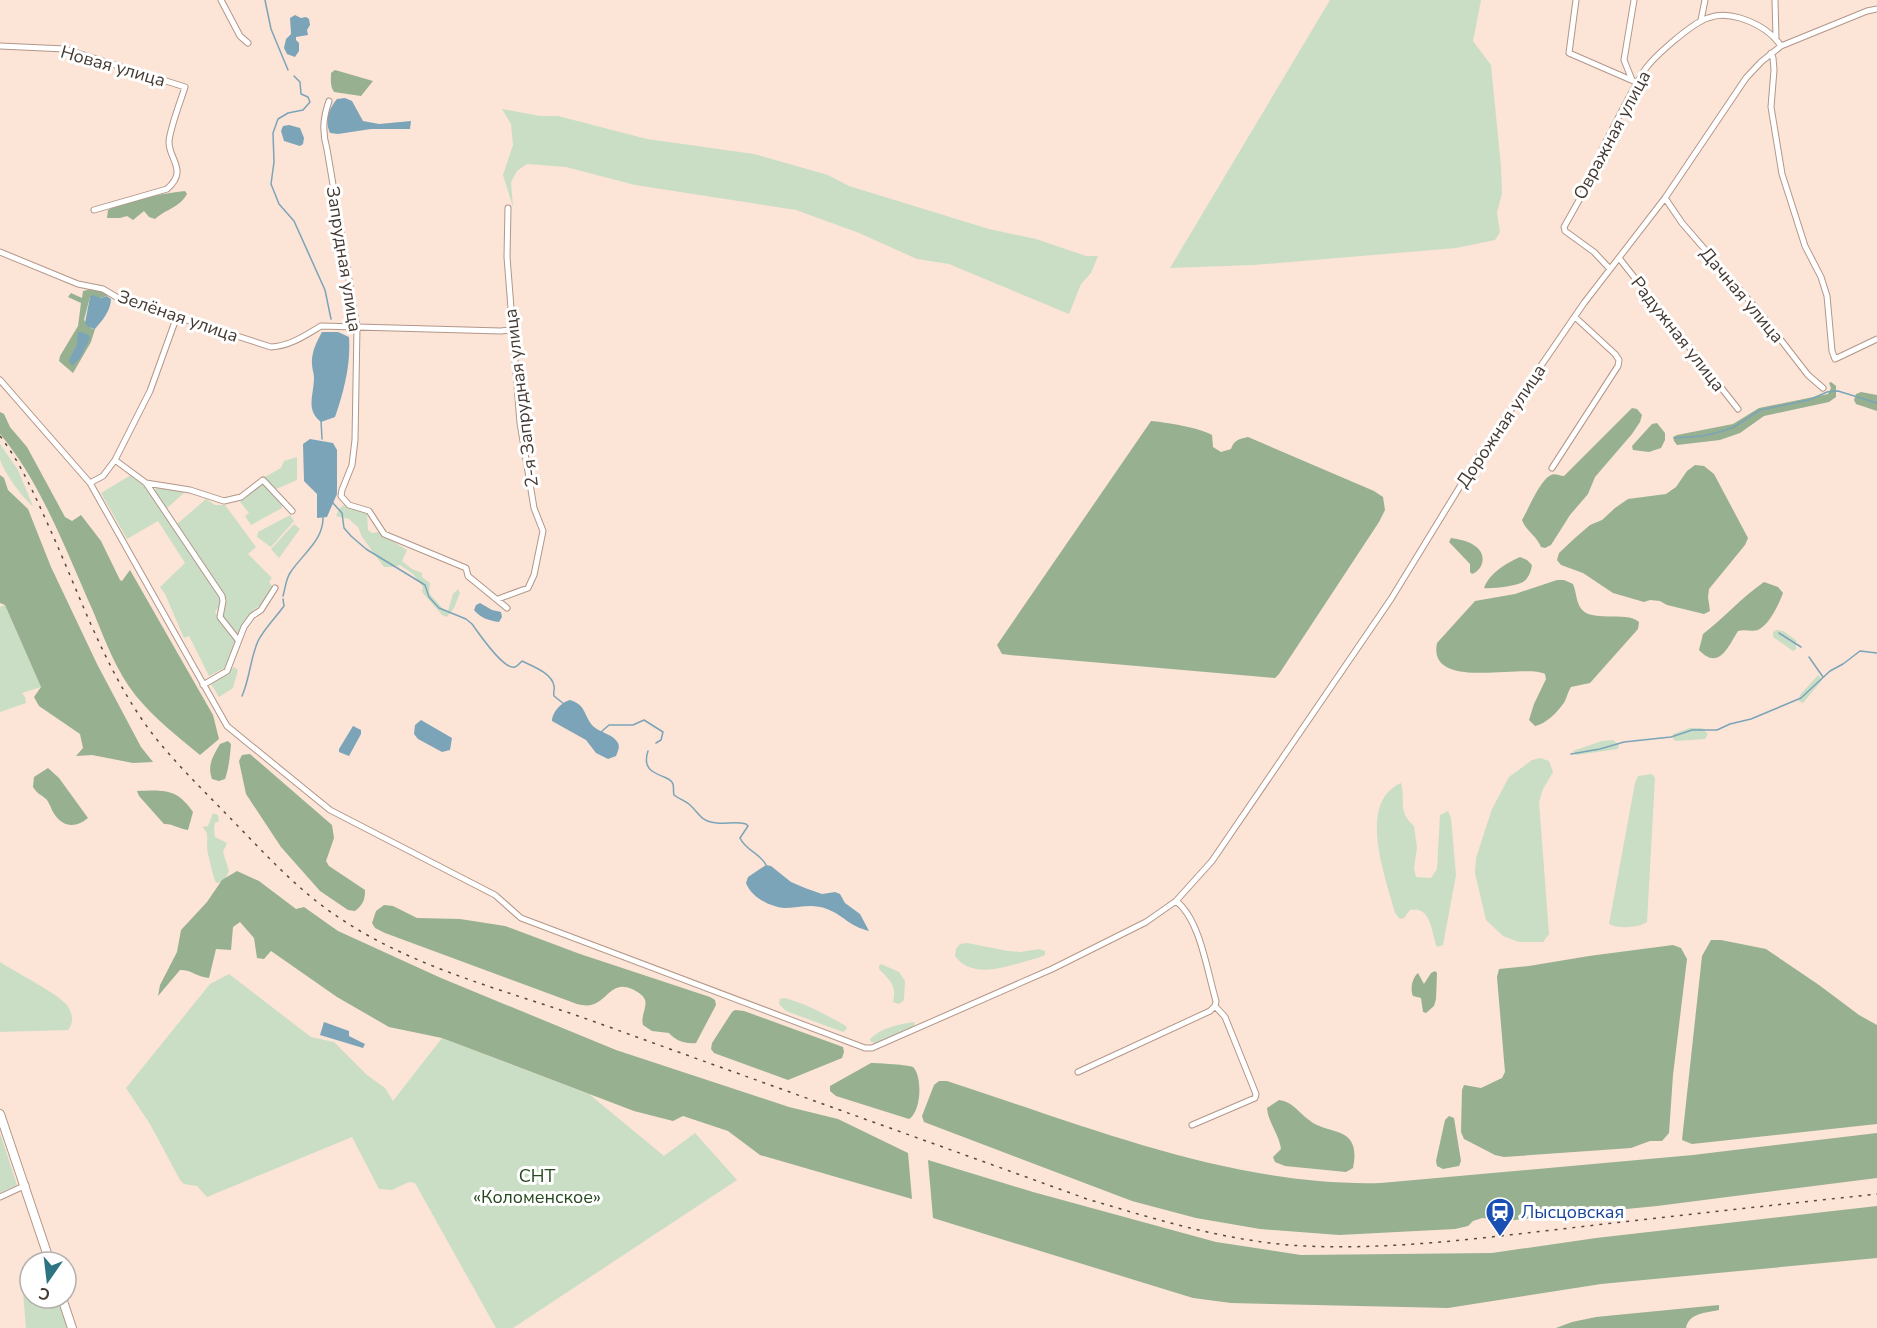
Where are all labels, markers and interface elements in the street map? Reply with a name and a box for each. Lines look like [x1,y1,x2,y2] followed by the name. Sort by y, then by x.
[58,40,168,92] street label: Новая улица
[1568,66,1656,204] street label: Овражная улица
[321,185,367,333] street label: Запрудная улица
[1695,242,1789,348] street label: Дачная улица
[1625,271,1731,397] street label: Радужная улица
[114,284,242,348] street label: Зелёная улица
[498,307,544,489] street label: 2-я Запрудная улица
[1451,360,1551,492] street label: Дорожная улица
[473,1164,601,1209] park label: СНТ «Коломенское»
[1484,1196,1516,1238] station icon: Лысцовская
[1521,1200,1624,1224] place label: Лысцовская
[18,1250,78,1310] north arrow
[37,1282,53,1306] text: С

